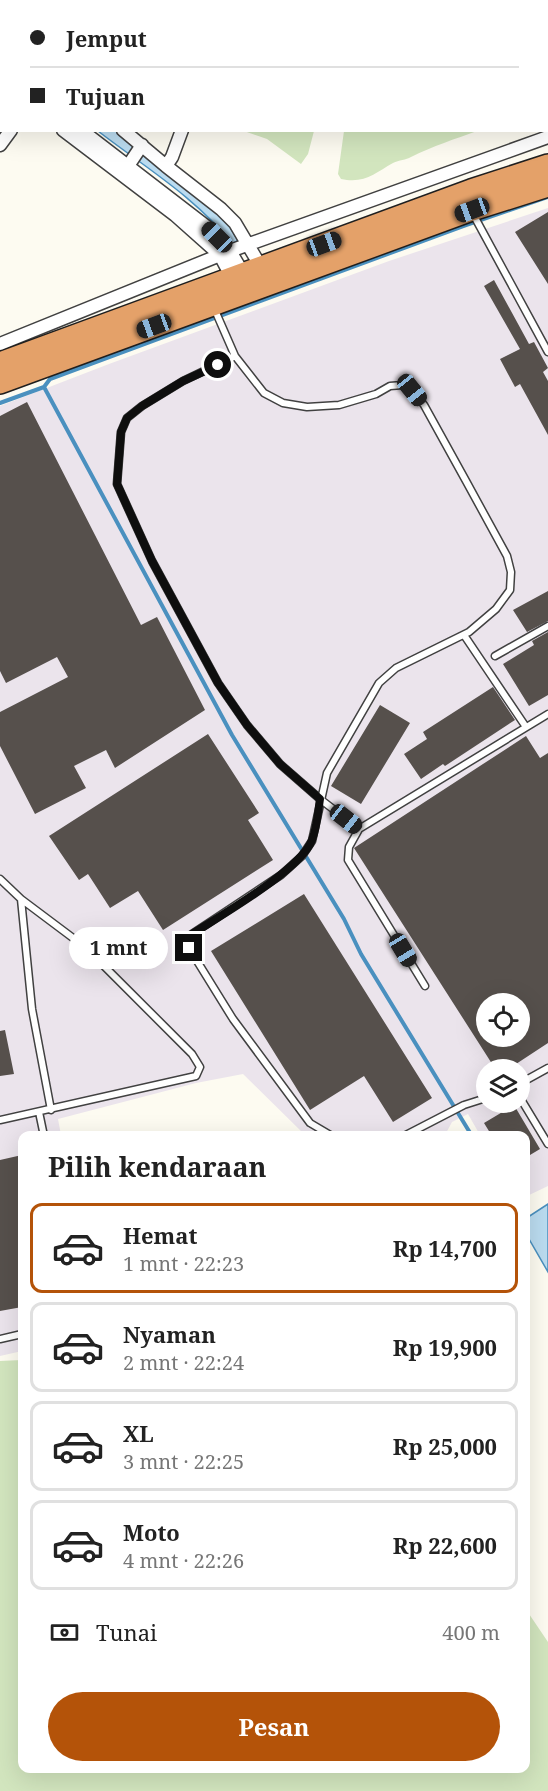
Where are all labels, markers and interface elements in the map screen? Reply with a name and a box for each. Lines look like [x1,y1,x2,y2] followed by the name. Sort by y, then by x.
[66,23,147,53] text: Jemput
[66,81,145,111] text: Tujuan
[452,195,492,225] car
[198,218,236,256] car
[304,229,344,259] car
[134,311,174,341] car
[204,351,231,378] route start
[394,370,430,410] car
[326,801,366,837] car
[69,927,168,969] callout: 1 mnt
[386,930,420,970] car
[90,934,147,961] text: 1 mnt
[175,934,202,961] route end
[476,993,530,1113] map controls
[476,993,530,1047] button: locate
[476,1059,530,1113] button: layers
[48,1148,267,1185] text: Pilih kendaraan
[123,1220,197,1250] text: Hemat
[51,1221,105,1275] icon: car
[393,1233,497,1263] text: Rp 14,700
[123,1250,244,1277] text: 1 mnt · 22:23
[123,1319,216,1349] text: Nyaman
[51,1320,105,1374] icon: car
[393,1332,497,1362] text: Rp 19,900
[123,1349,244,1376] text: 2 mnt · 22:24
[123,1418,154,1448] text: XL
[51,1419,105,1473] icon: car
[393,1431,497,1461] text: Rp 25,000
[123,1448,244,1475] text: 3 mnt · 22:25
[123,1517,180,1547] text: Moto
[51,1518,105,1572] icon: car
[393,1530,497,1560] text: Rp 22,600
[123,1547,244,1574] text: 4 mnt · 22:26
[48,1616,81,1649] icon: cash
[96,1617,157,1647] text: Tunai
[442,1619,500,1646] text: 400 m
[48,1692,500,1761] button: Pesan

